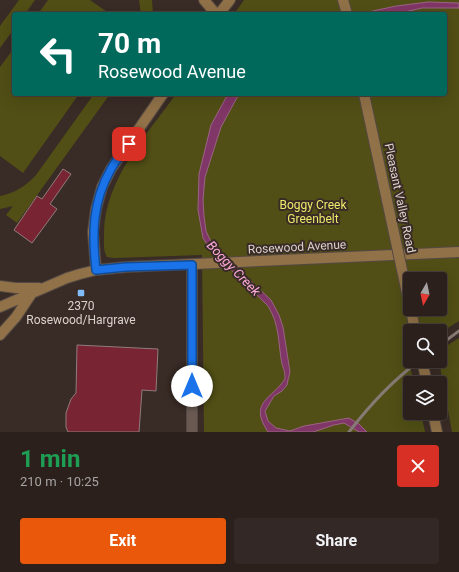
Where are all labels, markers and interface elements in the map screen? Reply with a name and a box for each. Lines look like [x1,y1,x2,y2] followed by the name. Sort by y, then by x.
[98,27,161,60] text: 70 m
[32,28,84,80] icon: left
[98,61,246,82] text: Rosewood Avenue
[112,127,146,161] pin
[118,133,140,155] icon: arrive
[382,142,418,254] street label: Pleasant Valley Road
[279,198,347,226] park label: Boggy Creek Greenbelt
[247,237,347,257] street label: Rosewood Avenue
[204,238,264,299] water label: Boggy Creek
[403,272,447,316] north arrow
[403,272,447,420] map controls
[76,288,86,298] marker: 2370 Rosewood/Hargrave
[26,299,136,327] place label: 2370 Rosewood/Hargrave
[403,324,447,368] button: search
[171,365,213,407] position arrow
[403,376,447,420] button: layers
[20,445,80,473] text: 1 min
[397,445,439,487] button: close
[20,474,99,489] text: 210 m · 10:25
[20,518,226,564] button: Exit
[234,518,439,564] button: Share

